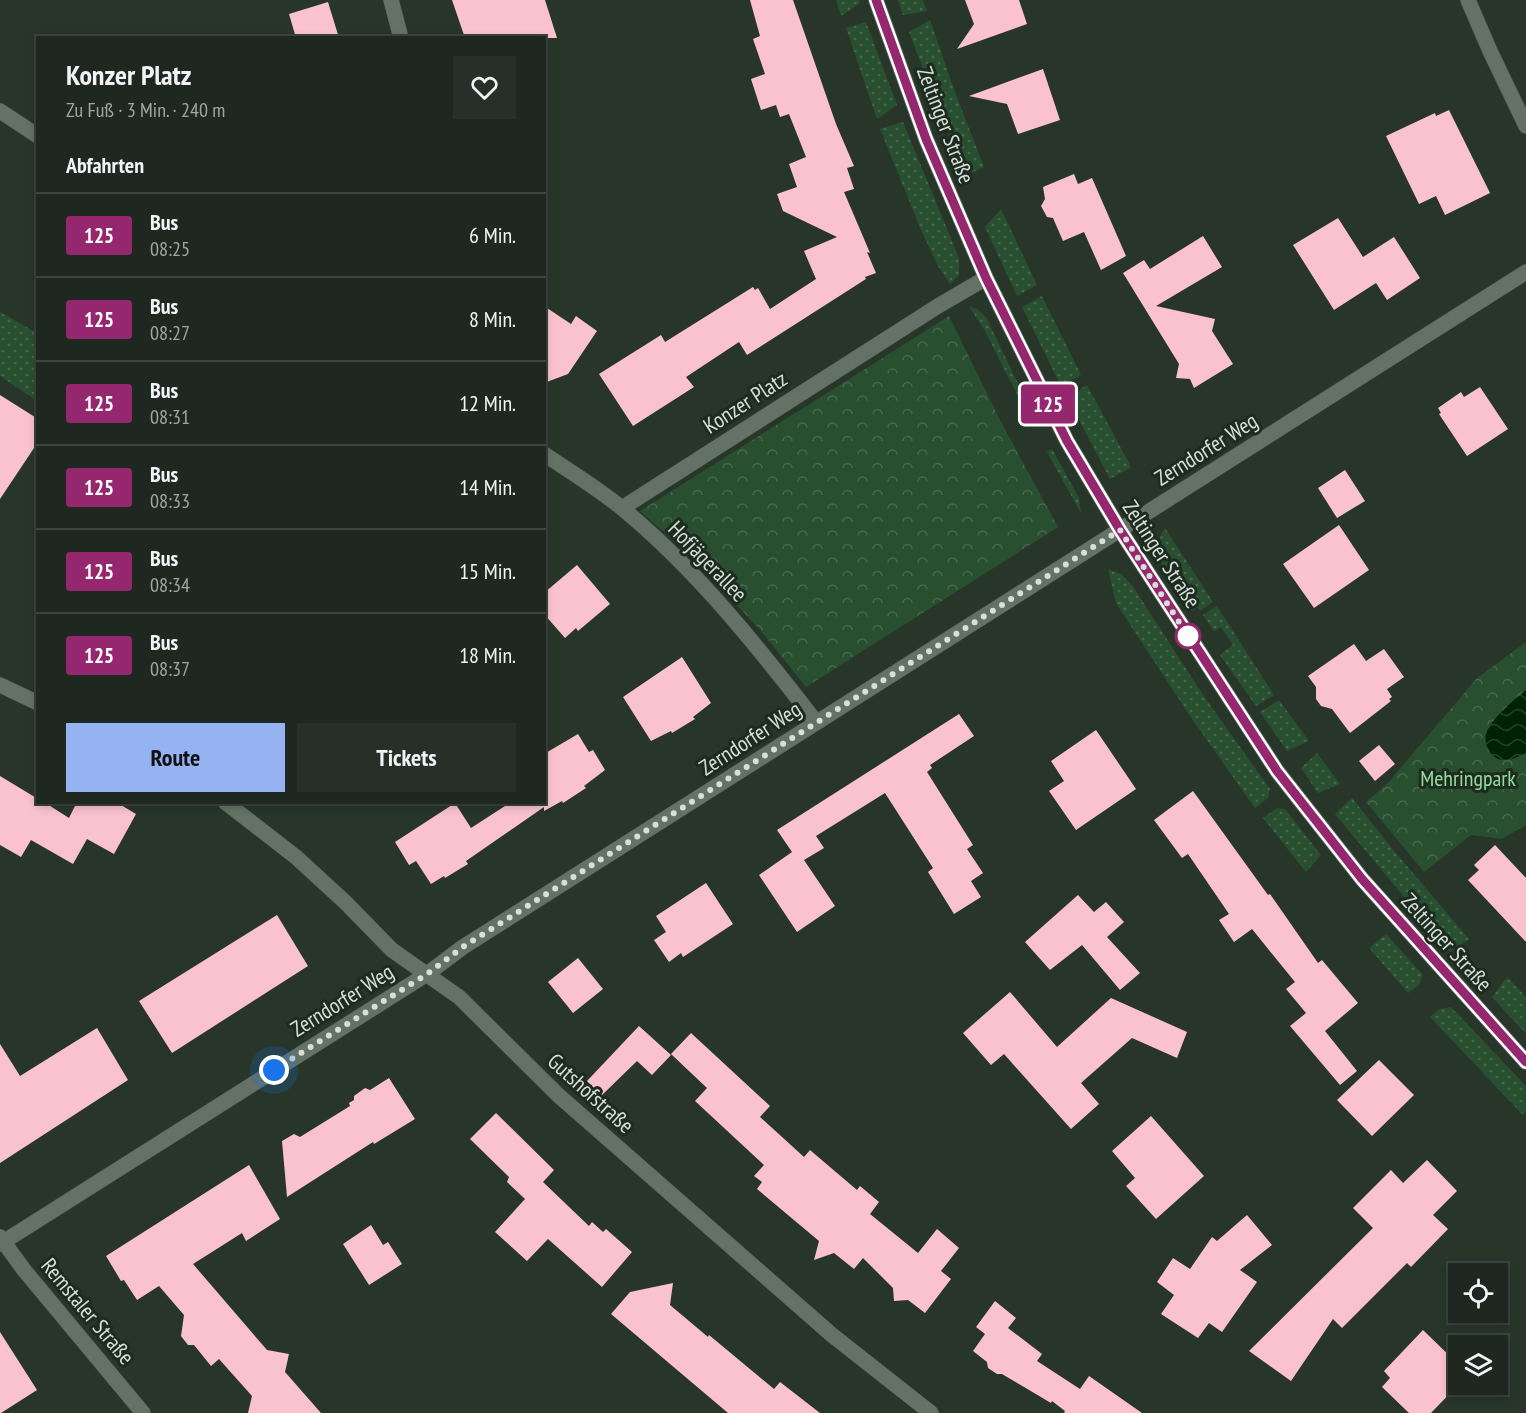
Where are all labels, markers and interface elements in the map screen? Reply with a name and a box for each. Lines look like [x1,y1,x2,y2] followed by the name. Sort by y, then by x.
[66,56,191,93] text: Konzer Platz
[453,56,516,119] button: heart
[911,63,981,187] street label: Zeltinger Straße
[66,97,225,123] text: Zu Fuß · 3 Min. · 240 m
[66,151,144,179] text: Abfahrten
[150,208,178,236] text: Bus
[469,221,516,249] text: 6 Min.
[84,222,114,249] text: 125
[150,236,190,262] text: 08:25
[150,292,178,320] text: Bus
[469,305,516,333] text: 8 Min.
[84,306,114,333] text: 125
[150,320,190,346] text: 08:27
[698,365,792,439] street label: Konzer Platz
[150,376,178,404] text: Bus
[1014,384,1082,424] line badge: 125
[459,389,516,417] text: 12 Min.
[84,390,114,417] text: 125
[1033,391,1063,418] text: 125
[150,404,190,430] text: 08:31
[1149,406,1263,492] street label: Zerndorfer Weg
[150,460,178,488] text: Bus
[459,473,516,501] text: 14 Min.
[84,474,114,501] text: 125
[150,488,190,514] text: 08:33
[1117,495,1207,613] street label: Zeltinger Straße
[663,515,753,607] street label: Hofjägerallee
[150,544,178,572] text: Bus
[459,557,516,585] text: 15 Min.
[84,558,114,585] text: 125
[150,572,190,598] text: 08:34
[1175,623,1201,649] unlabelled marker
[150,628,178,656] text: Bus
[459,641,516,669] text: 18 Min.
[84,642,114,669] text: 125
[150,656,190,682] text: 08:37
[694,695,806,781] street label: Zerndorfer Weg
[66,723,285,792] button: Route
[297,723,516,792] button: Tickets
[1420,764,1516,792] park label: Mehringpark
[1395,887,1499,997] street label: Zeltinger Straße
[285,957,399,1043] street label: Zerndorfer Weg
[542,1047,640,1139] street label: Gutshofstraße
[259,1055,289,1085] your location
[35,1252,141,1370] street label: Remstaler Straße
[1448,1263,1508,1395] map controls
[1448,1263,1508,1323] button: locate
[1448,1335,1508,1395] button: layers

